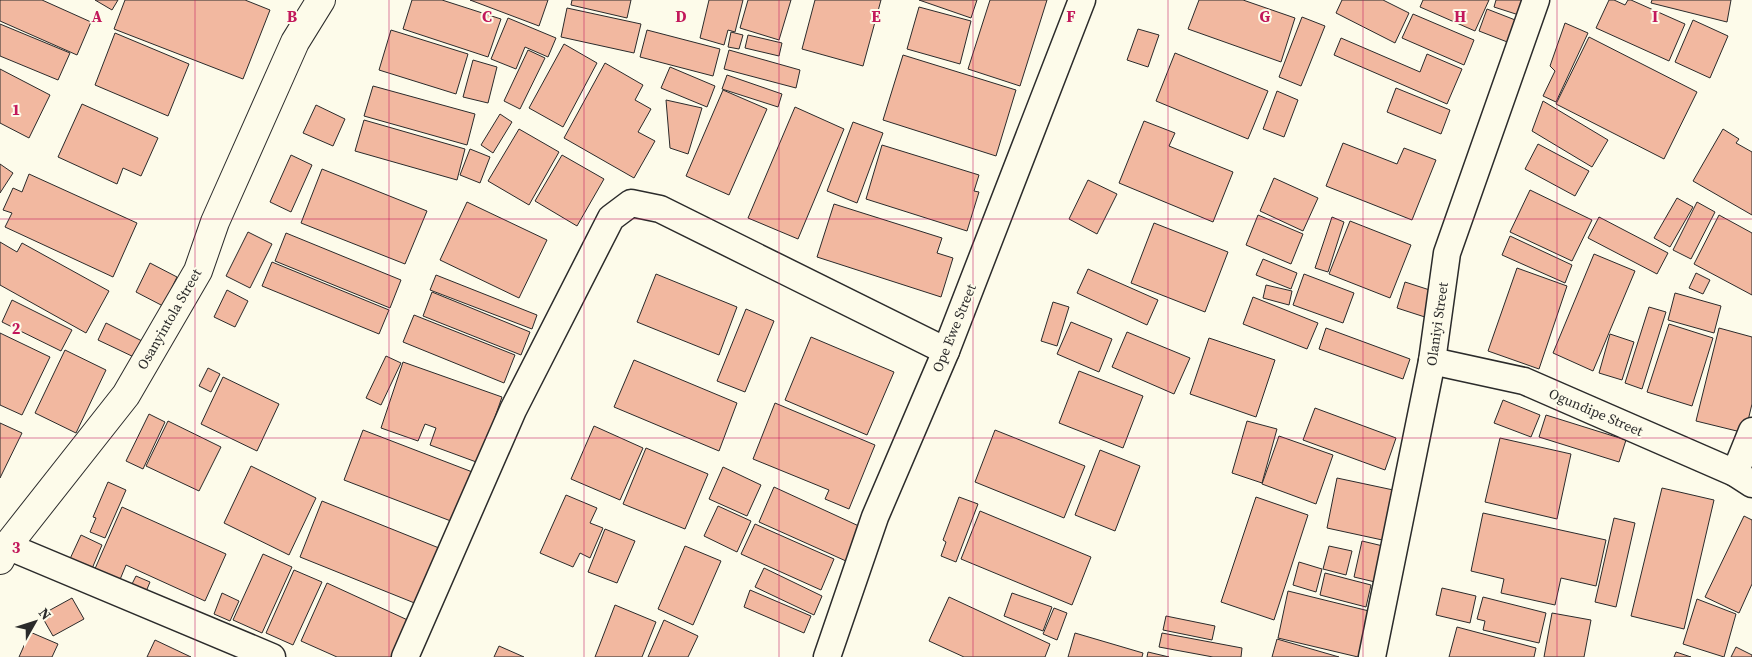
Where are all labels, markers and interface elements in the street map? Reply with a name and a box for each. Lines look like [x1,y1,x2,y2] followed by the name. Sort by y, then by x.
[92,5,103,27] text: A
[287,5,298,27] text: B
[482,5,492,27] text: C
[675,5,687,27] text: D
[871,5,881,27] text: E
[1066,5,1076,27] text: F
[1260,5,1271,27] text: G
[1454,5,1466,27] text: H
[1652,5,1658,27] text: I
[12,98,20,120] text: 1
[132,264,206,373] street label: Osanyintola Street
[927,280,981,375] street label: Ope Ewe Street
[1421,280,1453,367] street label: Olaniyi Street
[12,317,21,339] text: 2
[1546,383,1647,441] street label: Ogundipe Street
[12,536,21,558] text: 3
[10,597,60,647] north arrow
[34,604,56,624] text: N

